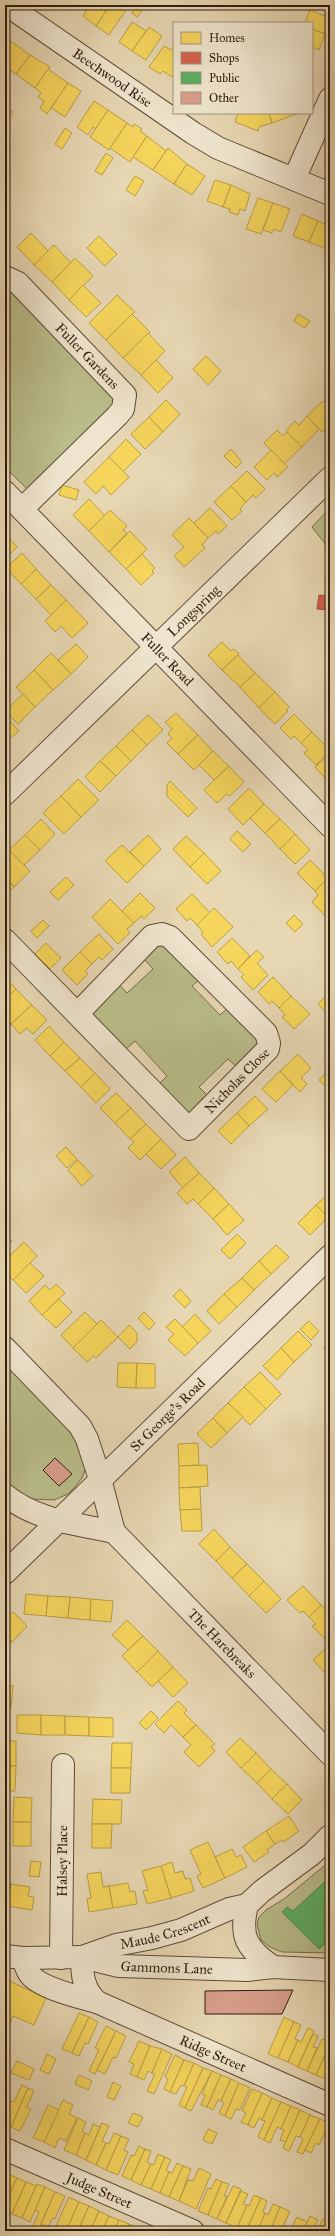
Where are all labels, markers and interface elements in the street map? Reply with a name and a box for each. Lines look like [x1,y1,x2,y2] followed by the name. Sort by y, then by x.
[173,22,313,114] legend
[209,31,245,45] text: Homes
[69,44,156,111] street label: Beechwood Rise
[209,51,239,65] text: Shops
[209,71,240,85] text: Public
[209,91,239,105] text: Other
[52,319,123,392] street label: Fuller Gardens
[164,581,224,640] street label: Longspring
[138,629,197,689] street label: Fuller Road
[201,1044,273,1117] street label: Nicholas Close
[126,1374,209,1455] street label: St George's Road
[185,1605,260,1682] street label: The Harebreaks
[53,1825,71,1897] street label: Halsey Place
[118,1910,213,1953] street label: Maude Crescent
[120,1958,213,1977] street label: Gammons Lane
[177,2031,249,2075] street label: Ridge Street
[62,2168,135,2212] street label: Judge Street

